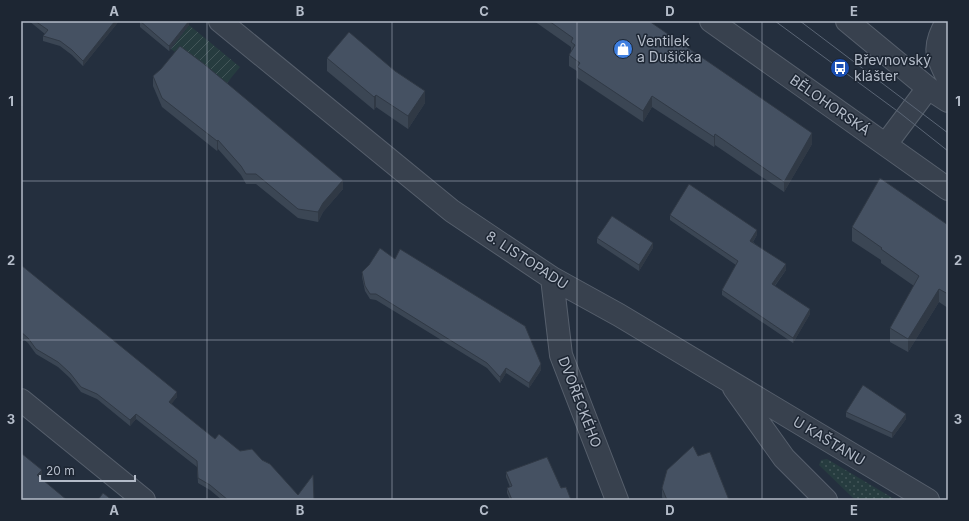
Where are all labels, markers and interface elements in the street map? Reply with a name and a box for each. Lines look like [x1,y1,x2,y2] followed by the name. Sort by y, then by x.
[109,3,119,19] text: A
[296,3,305,19] text: B
[479,3,489,19] text: C
[665,3,675,19] text: D
[850,3,858,19] text: E
[637,32,702,65] place label: Ventilek a Dušička
[612,38,634,60] shop icon: Ventilek a Dušička
[854,51,931,84] place label: Břevnovský klášter
[829,57,851,79] bus stop icon: Břevnovský klášter
[787,71,874,139] street label: BĚLOHORSKÁ
[8,93,14,109] text: 1
[955,93,961,109] text: 1
[483,227,571,292] street label: 8. LISTOPADU
[7,252,15,268] text: 2
[954,252,962,268] text: 2
[555,354,606,450] street label: DVOŘECKÉHO
[7,411,15,427] text: 3
[954,411,962,427] text: 3
[790,412,868,469] street label: U KAŠTANU
[40,457,135,483] scale bar
[46,463,75,478] text: 20 m
[109,502,119,518] text: A
[296,502,305,518] text: B
[479,502,489,518] text: C
[665,502,675,518] text: D
[850,502,858,518] text: E

